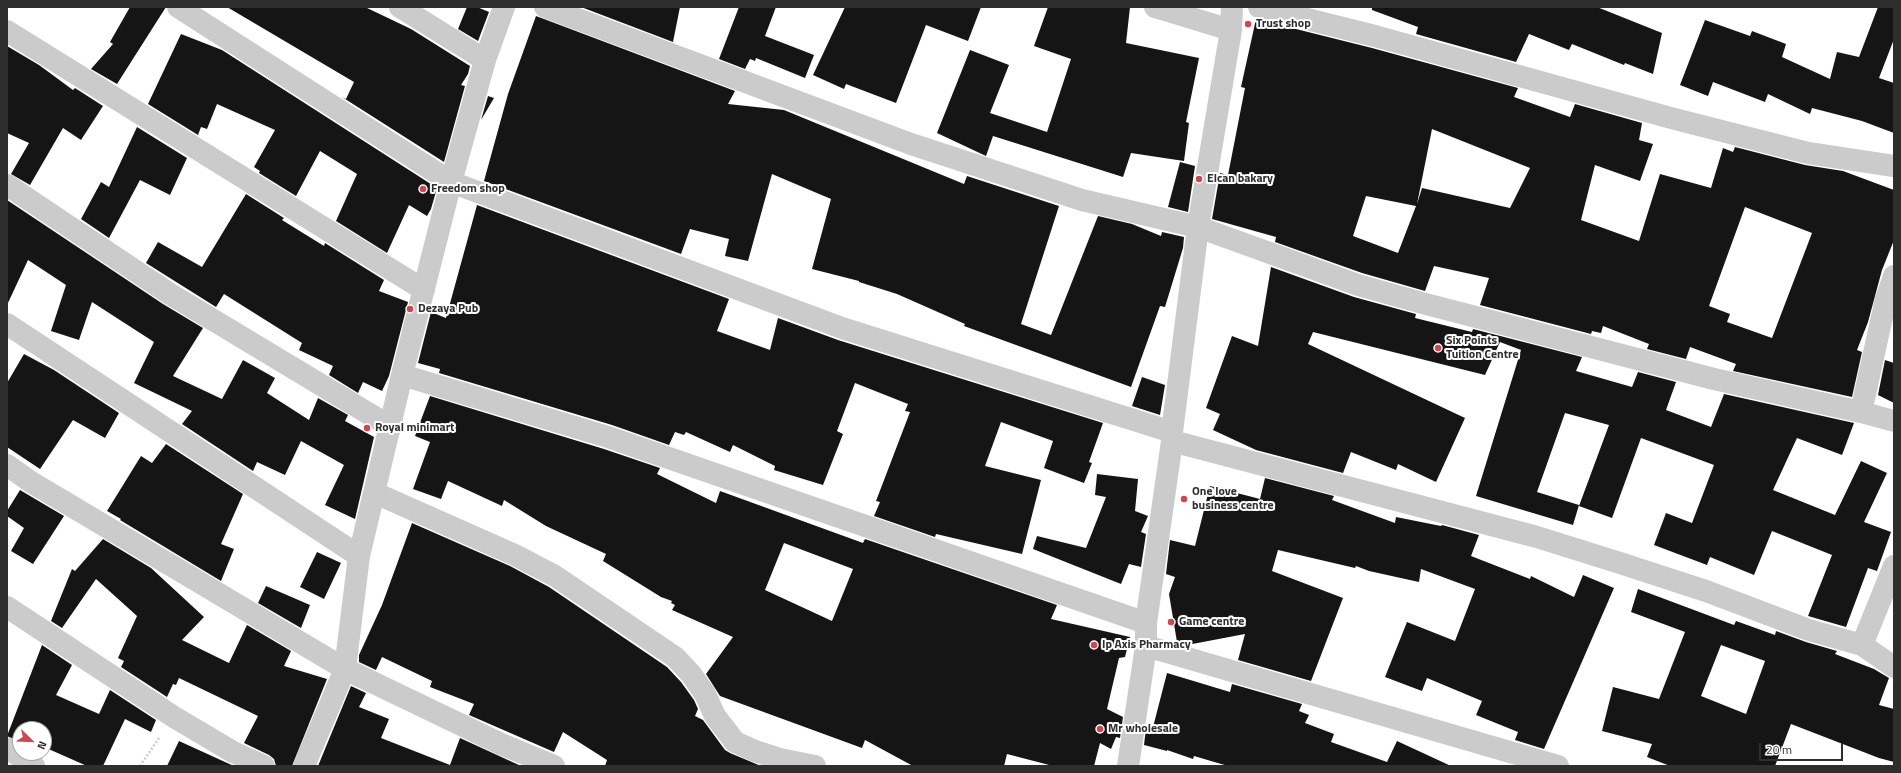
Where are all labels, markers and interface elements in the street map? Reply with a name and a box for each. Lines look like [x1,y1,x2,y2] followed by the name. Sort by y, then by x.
[1256,17,1311,31] place label: Trust shop
[1243,19,1253,29] marker: Trust shop
[1207,172,1273,186] place label: Elcan bakary
[1194,174,1204,184] marker: Elcan bakary
[431,182,505,196] place label: Freedom shop
[418,184,428,194] marker: Freedom shop
[418,302,478,316] place label: Dezaya Pub
[405,304,415,314] marker: Dezaya Pub
[1446,334,1519,362] place label: Six Points Tuition Centre
[1433,343,1443,353] marker: Six Points Tuition Centre
[375,421,454,435] place label: Royal minimart
[362,423,372,433] marker: Royal minimart
[1192,485,1274,513] place label: One love business centre
[1179,494,1189,504] marker: One love business centre
[1179,615,1244,629] place label: Game centre
[1166,617,1176,627] marker: Game centre
[1102,638,1191,652] place label: Ip Axis Pharmacy
[1089,640,1099,650] marker: Ip Axis Pharmacy
[12,721,52,761] north arrow
[1108,722,1178,736] place label: Mr wholesale
[1095,724,1105,734] marker: Mr wholesale
[1761,735,1845,761] scale bar
[33,739,51,752] text: N
[1766,740,1792,759] text: 20 m

